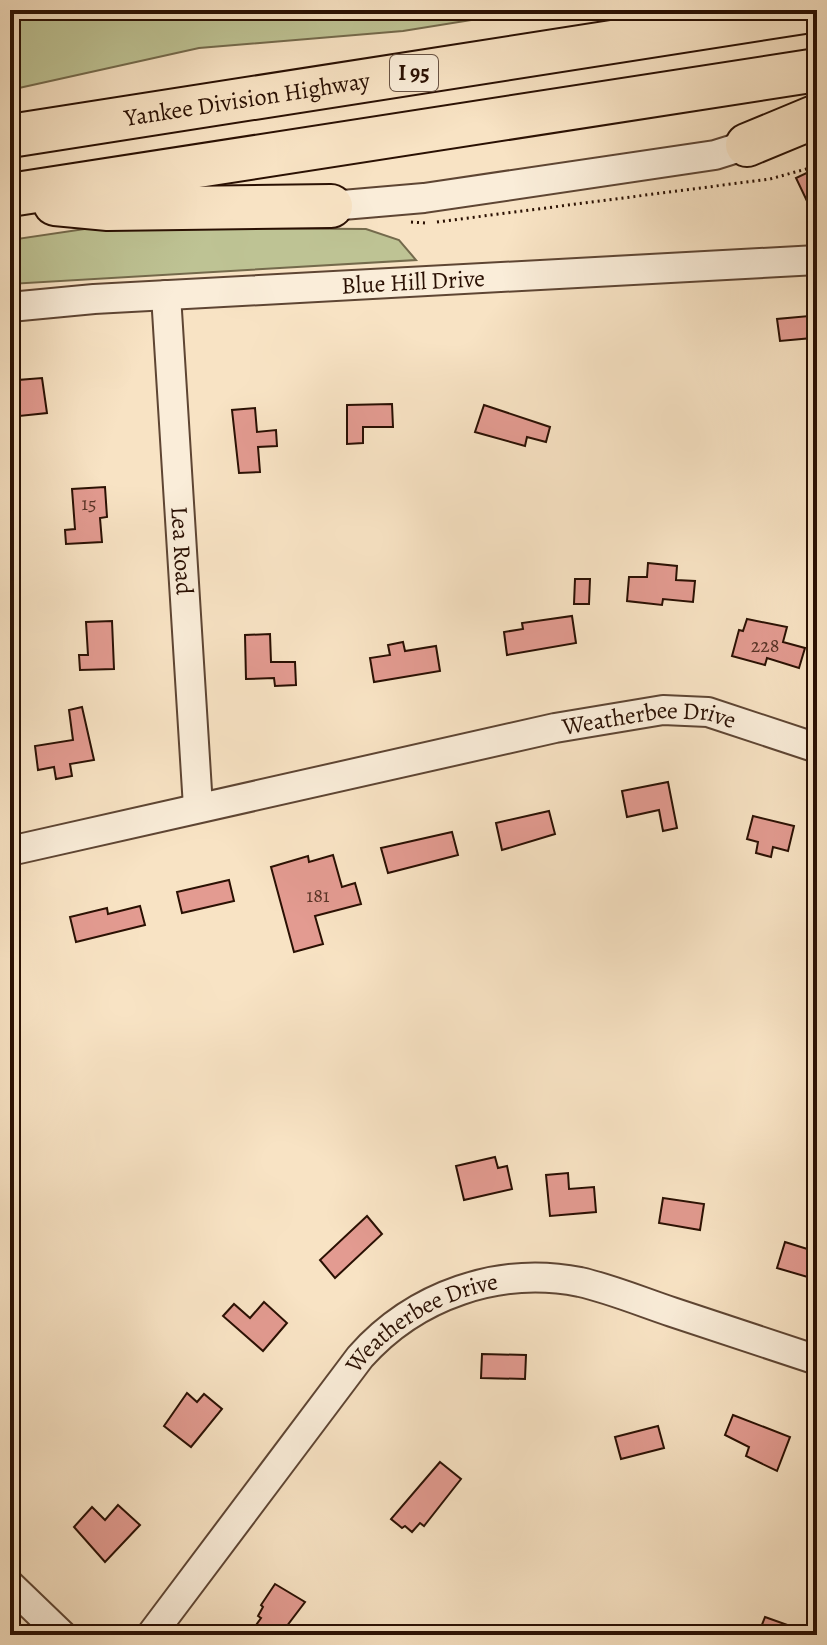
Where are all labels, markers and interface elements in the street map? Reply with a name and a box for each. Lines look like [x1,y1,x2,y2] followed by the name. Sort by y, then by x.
[390,55,438,91] road number: I 95
[121,64,372,134] street label: Yankee Division Highway
[341,262,486,302] street label: Blue Hill Drive
[81,490,97,517] house number: 15
[163,505,201,596] street label: Lea Road
[751,632,779,659] house number: 228
[559,694,740,743] street label: Weatherbee Drive
[306,882,330,909] house number: 181
[337,1265,500,1380] street label: Weatherbee Drive

